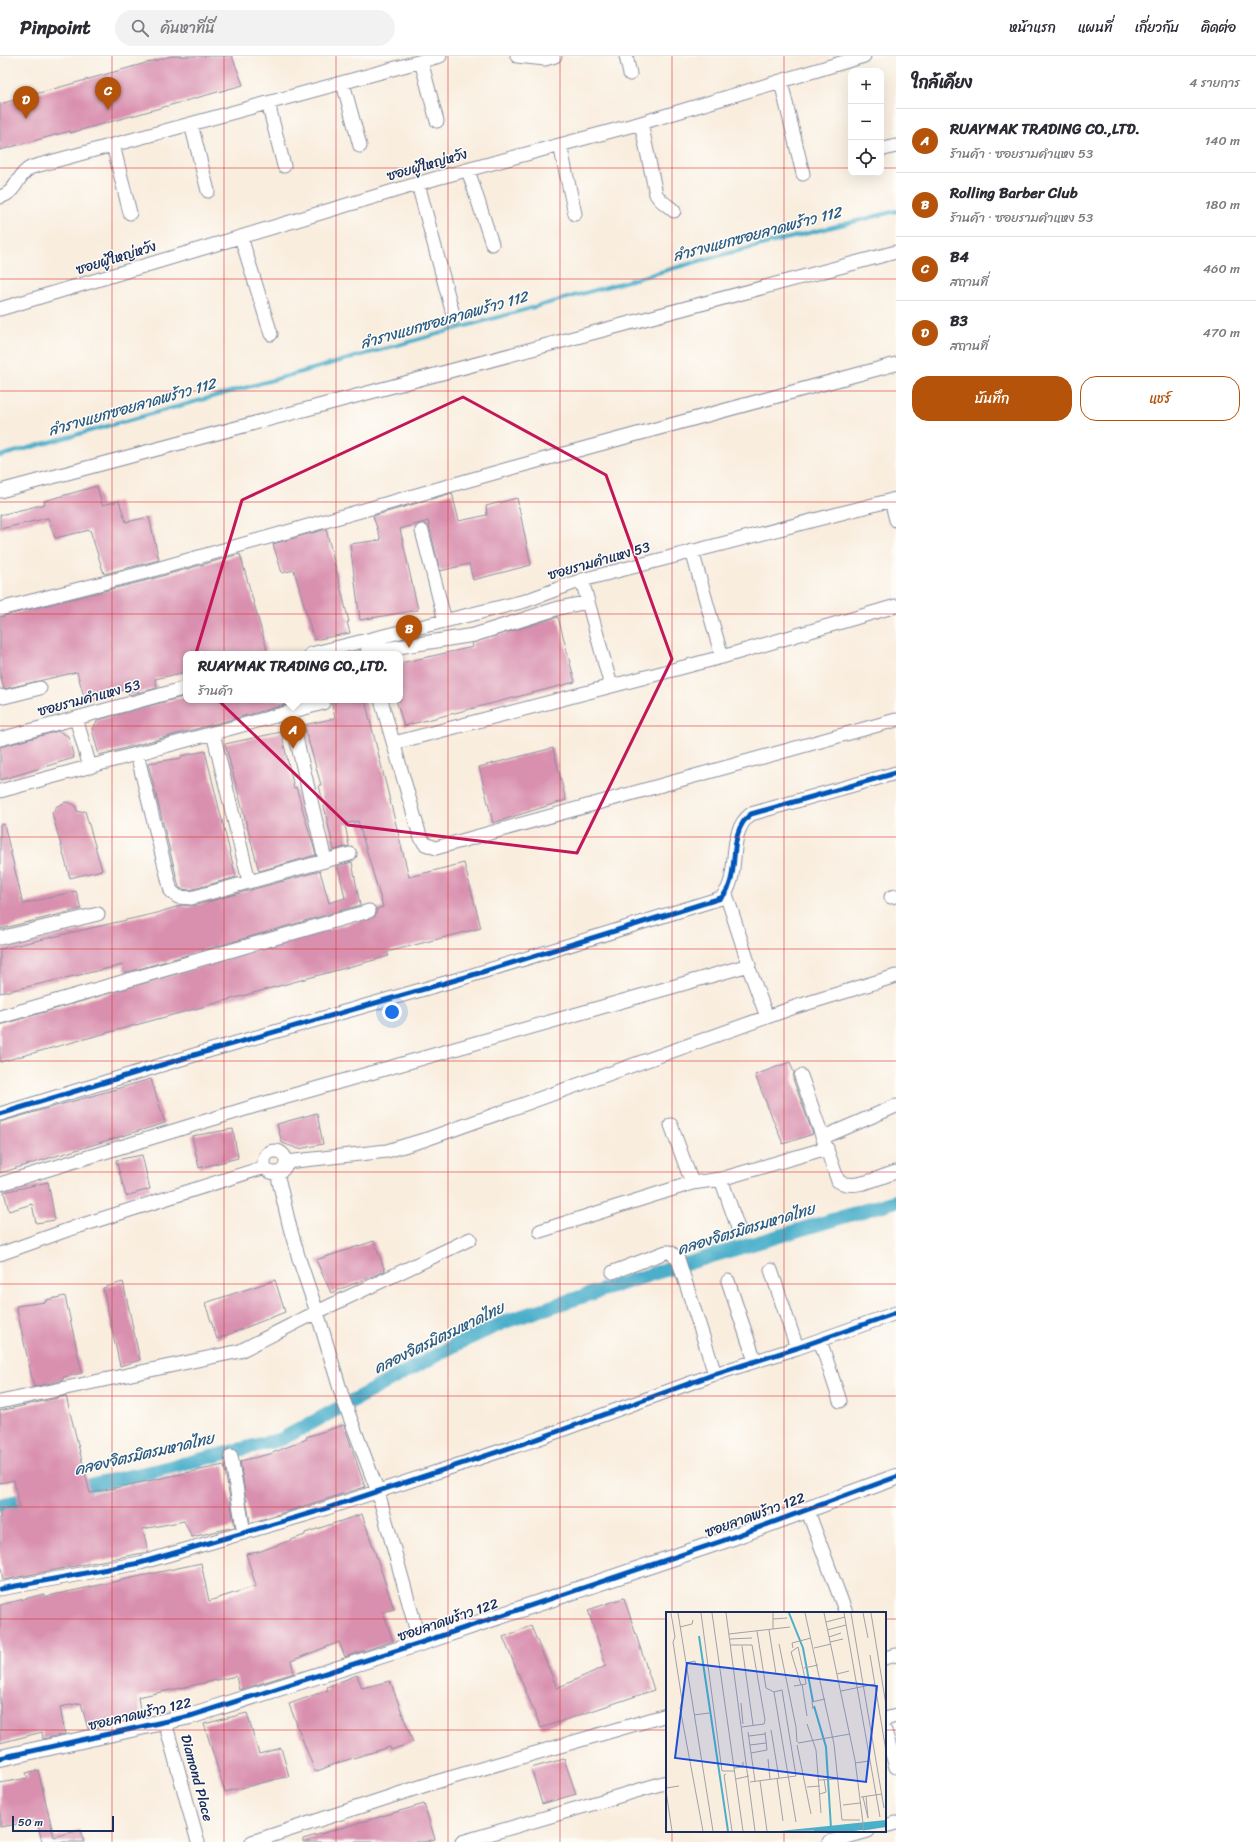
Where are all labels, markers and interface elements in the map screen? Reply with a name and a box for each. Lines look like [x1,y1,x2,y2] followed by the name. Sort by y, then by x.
[115,10,395,46] search box
[20,11,91,44] text: Pinpoint
[161,15,215,41] text: ค้นหาที่นี่
[1009,15,1056,40] text: หน้าแรก
[1078,15,1113,40] text: แผนที่
[1135,15,1179,40] text: เกี่ยวกับ
[1201,15,1236,40] text: ติดต่อ
[129,17,151,39] icon: search
[912,67,972,97] text: ใกล้เคียง
[848,68,884,176] map controls
[848,68,884,104] button: +
[1189,71,1240,94] text: 4 รายการ
[95,77,121,110] pin: C
[13,86,39,119] pin: D
[848,104,884,140] button: −
[950,116,1140,142] text: RUAYMAK TRADING CO.,LTD.
[921,129,929,152] text: A
[1205,129,1240,152] text: 140 m
[848,140,884,176] button: locate
[384,141,471,188] street label: ซอยผู้ใหญ่หวัง
[950,142,1093,165] text: ร้านค้า · ซอยรามคำแหง 53
[950,180,1078,206] text: Rolling Barber Club
[921,193,929,216] text: B
[1205,193,1240,216] text: 180 m
[670,198,846,269] water label: ลำรางแยกซอยลาดพร้าว 112
[950,206,1093,229] text: ร้านค้า · ซอยรามคำแหง 53
[73,234,160,282] street label: ซอยผู้ใหญ่หวัง
[950,244,969,270] text: B4
[921,257,929,280] text: C
[1203,257,1240,280] text: 460 m
[950,270,988,293] text: สถานที่
[357,283,533,356] water label: ลำรางแยกซอยลาดพร้าว 112
[950,308,968,334] text: B3
[921,321,929,344] text: D
[1203,321,1240,344] text: 470 m
[950,334,988,357] text: สถานที่
[45,370,221,443] water label: ลำรางแยกซอยลาดพร้าว 112
[912,376,1072,421] button: บันทึก
[1080,376,1240,421] button: แชร์
[545,534,653,588] street label: ซอยรามคำแหง 53
[396,615,422,648] pin: B
[183,651,403,703] popup
[198,653,388,679] text: RUAYMAK TRADING CO.,LTD.
[35,672,143,724] street label: ซอยรามคำแหง 53
[198,679,233,702] text: ร้านค้า
[280,716,306,749] pin: A
[382,1002,402,1022] your location
[674,1195,820,1262] water label: คลองจิตรมิตรมหาดไทย
[369,1294,511,1381] water label: คลองจิตรมิตรมหาดไทย
[72,1425,219,1483] water label: คลองจิตรมิตรมหาดไทย
[701,1485,809,1545] street label: ซอยลาดพร้าว 122
[394,1591,502,1649] street label: ซอยลาดพร้าว 122
[666,1612,886,1832] inset map
[86,1690,194,1738] street label: ซอยลาดพร้าว 122
[173,1732,221,1824] street label: Diamond Place
[18,1813,43,1832] text: 50 m
[12,1814,114,1833] scale bar

